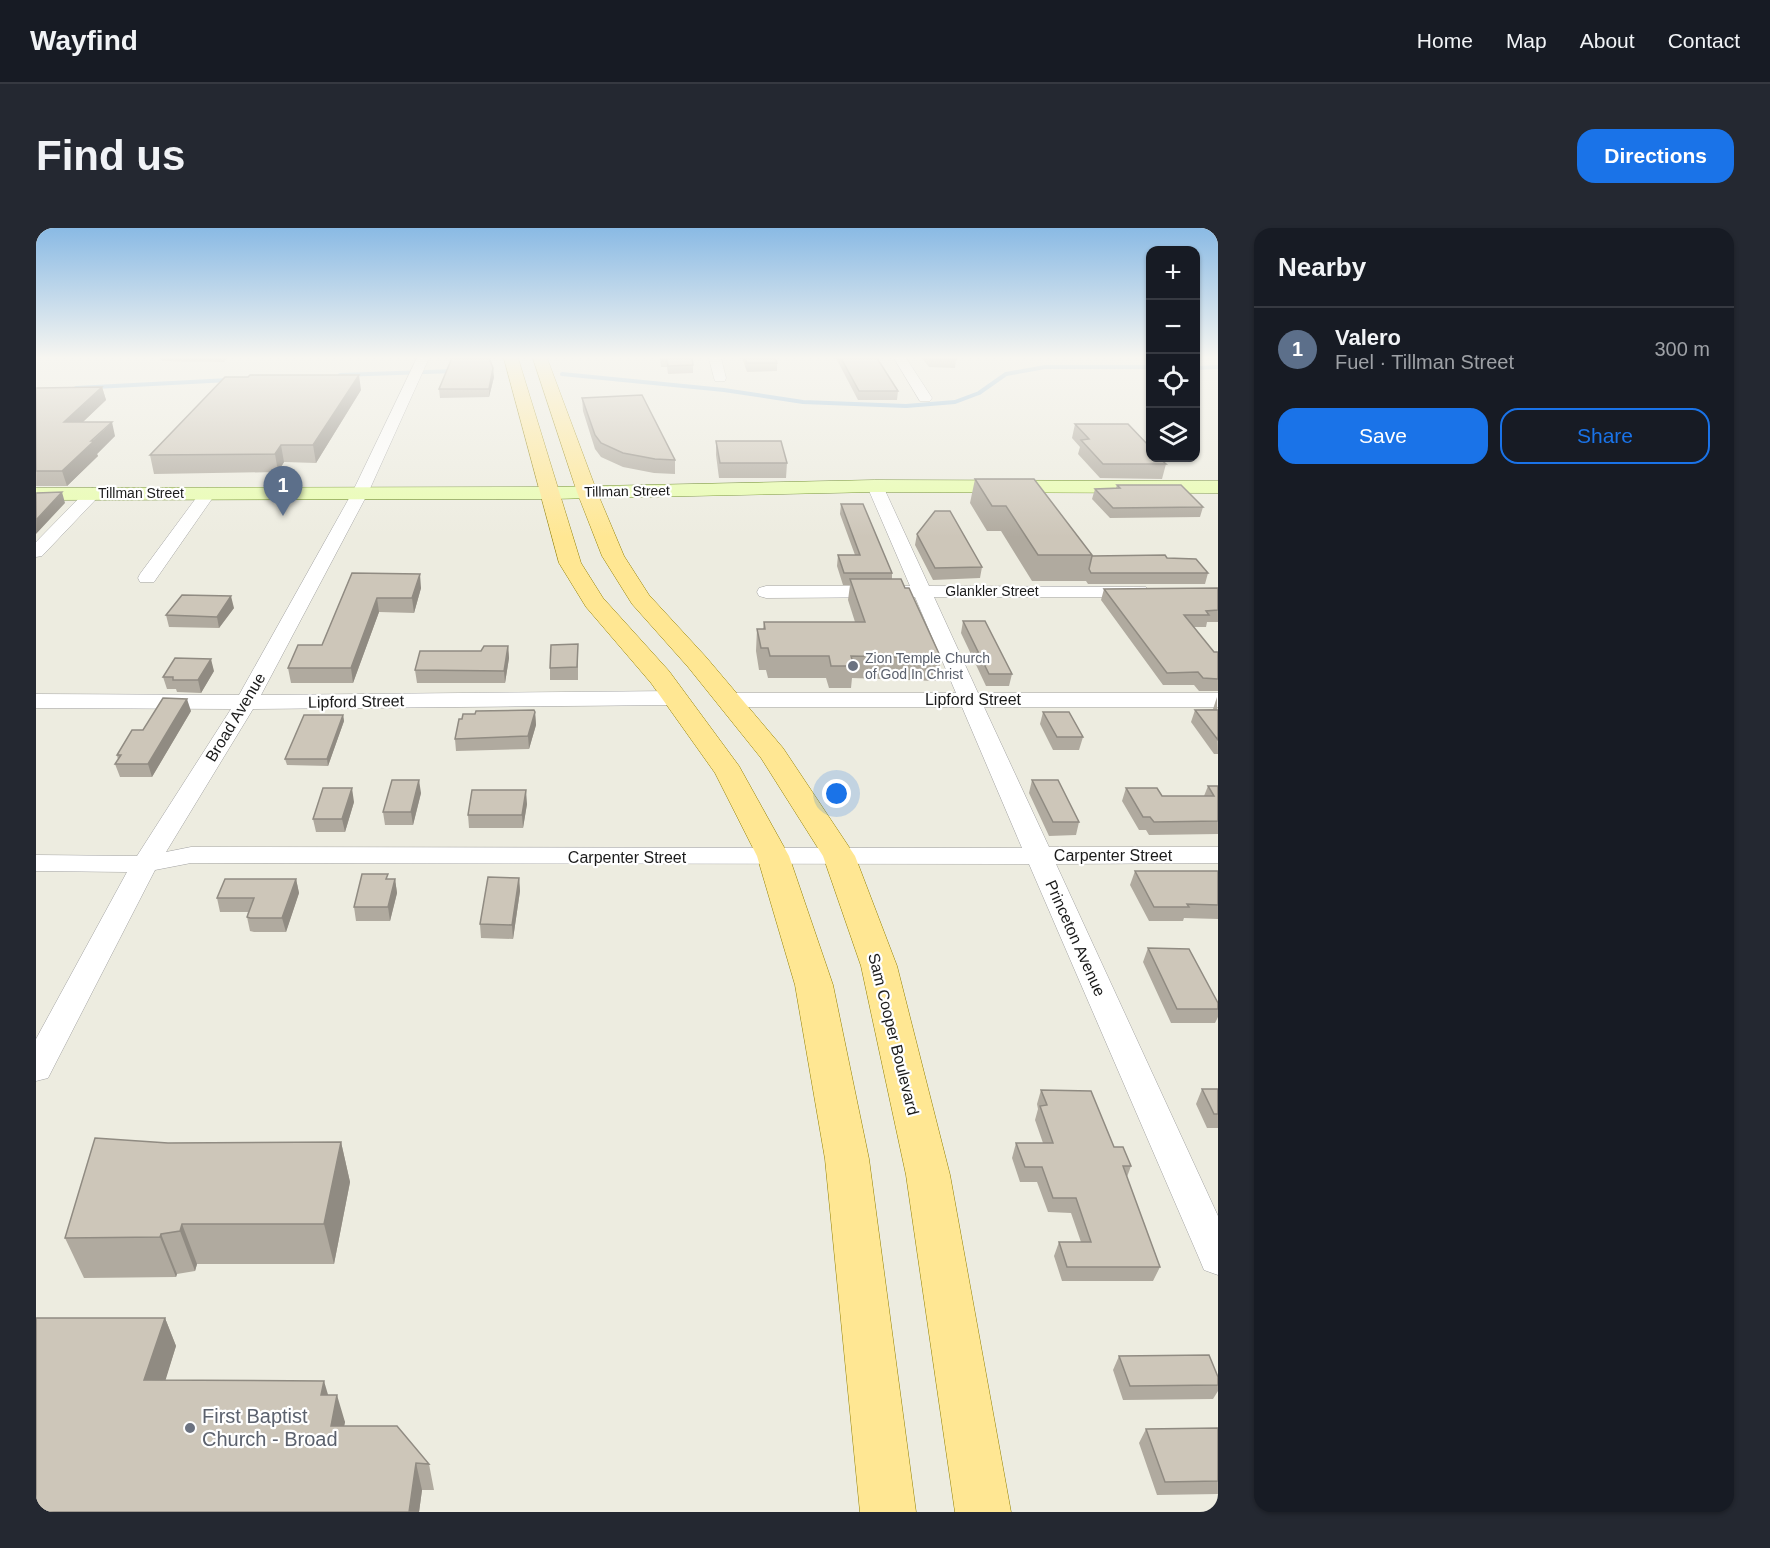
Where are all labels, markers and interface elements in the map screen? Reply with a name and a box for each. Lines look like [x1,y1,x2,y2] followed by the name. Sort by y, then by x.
[30,25,138,56] text: Wayfind
[1417,29,1473,52] text: Home
[1506,29,1547,52] text: Map
[1580,29,1635,52] text: About
[1668,29,1740,52] text: Contact
[1577,129,1734,183] button: Directions
[36,132,185,179] text: Find us
[1146,246,1200,462] map controls
[1146,246,1200,300] button: +
[1278,252,1366,282] text: Nearby
[1146,300,1200,354] button: −
[1335,325,1401,350] text: Valero
[1292,338,1303,360] text: 1
[1654,338,1710,360] text: 300 m
[1335,351,1514,373] text: Fuel · Tillman Street
[1146,354,1200,408] button: locate
[1146,408,1200,462] button: layers
[1278,408,1488,464] button: Save
[1500,408,1710,464] button: Share
[264,466,302,516] pin: 1
[584,482,670,500] street label: Tillman Street
[98,485,184,501] street label: Tillman Street
[945,583,1039,599] street label: Glankler Street
[865,650,990,682] place label: Zion Temple Church of God In Christ
[846,659,860,673] marker: Zion Temple Church of God In Christ
[202,670,269,765] street label: Broad Avenue
[925,691,1022,708] street label: Lipford Street
[308,692,405,711] street label: Lipford Street
[822,779,851,808] your location
[1054,847,1173,864] street label: Carpenter Street
[568,849,687,866] street label: Carpenter Street
[1042,878,1109,999] street label: Princeton Avenue
[865,951,922,1117] street label: Sam Cooper Boulevard
[202,1405,338,1450] place label: First Baptist Church - Broad
[183,1421,197,1435] marker: First Baptist Church - Broad

